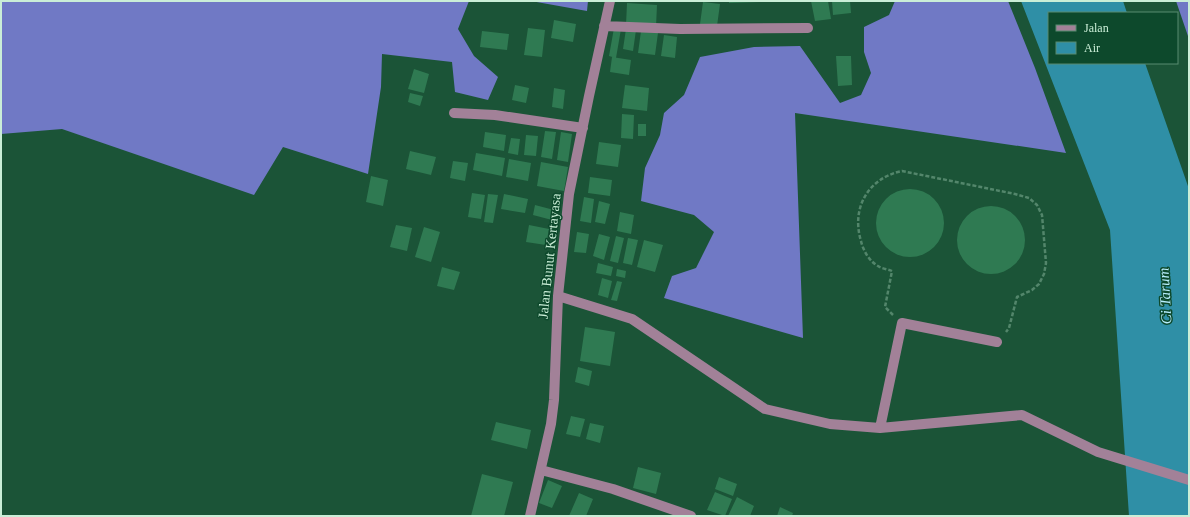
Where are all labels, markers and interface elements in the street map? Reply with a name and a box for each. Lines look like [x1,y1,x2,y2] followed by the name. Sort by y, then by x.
[1048,12,1178,64] legend
[1084,21,1109,35] text: Jalan
[1084,41,1100,55] text: Air
[535,192,564,319] street label: Jalan Bunut Kertayasa
[1156,267,1174,325] water label: Ci Tarum

